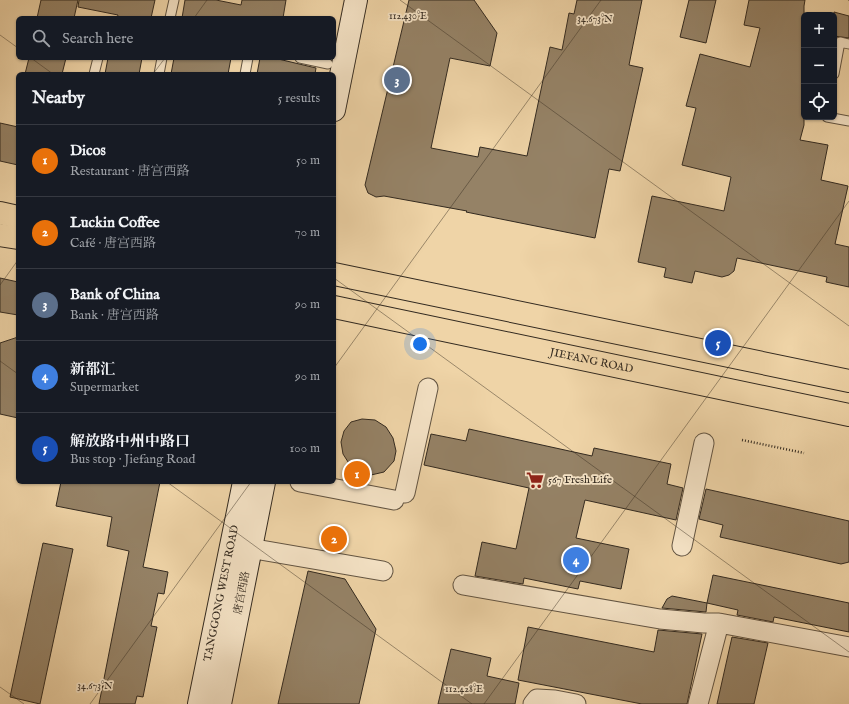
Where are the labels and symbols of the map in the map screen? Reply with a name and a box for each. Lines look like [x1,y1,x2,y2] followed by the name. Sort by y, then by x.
[389,10,427,23] text: 112.430°E
[577,13,613,26] text: 34.673°N
[384,65,410,95] pin: 3
[705,328,731,358] pin: 5
[410,334,430,354] your location
[546,345,635,377] street label: JIEFANG ROAD
[344,459,370,489] pin: 1
[525,470,545,490] supermarket icon: 567 Fresh Life
[548,473,612,487] place label: 567 Fresh Life
[201,524,242,663] street label: TANGGONG WEST ROAD
[321,524,347,554] pin: 2
[563,545,589,575] pin: 4
[231,570,253,616] street label: 唐宫西路
[77,680,113,693] text: 34.673°N
[445,683,483,696] text: 112.428°E

